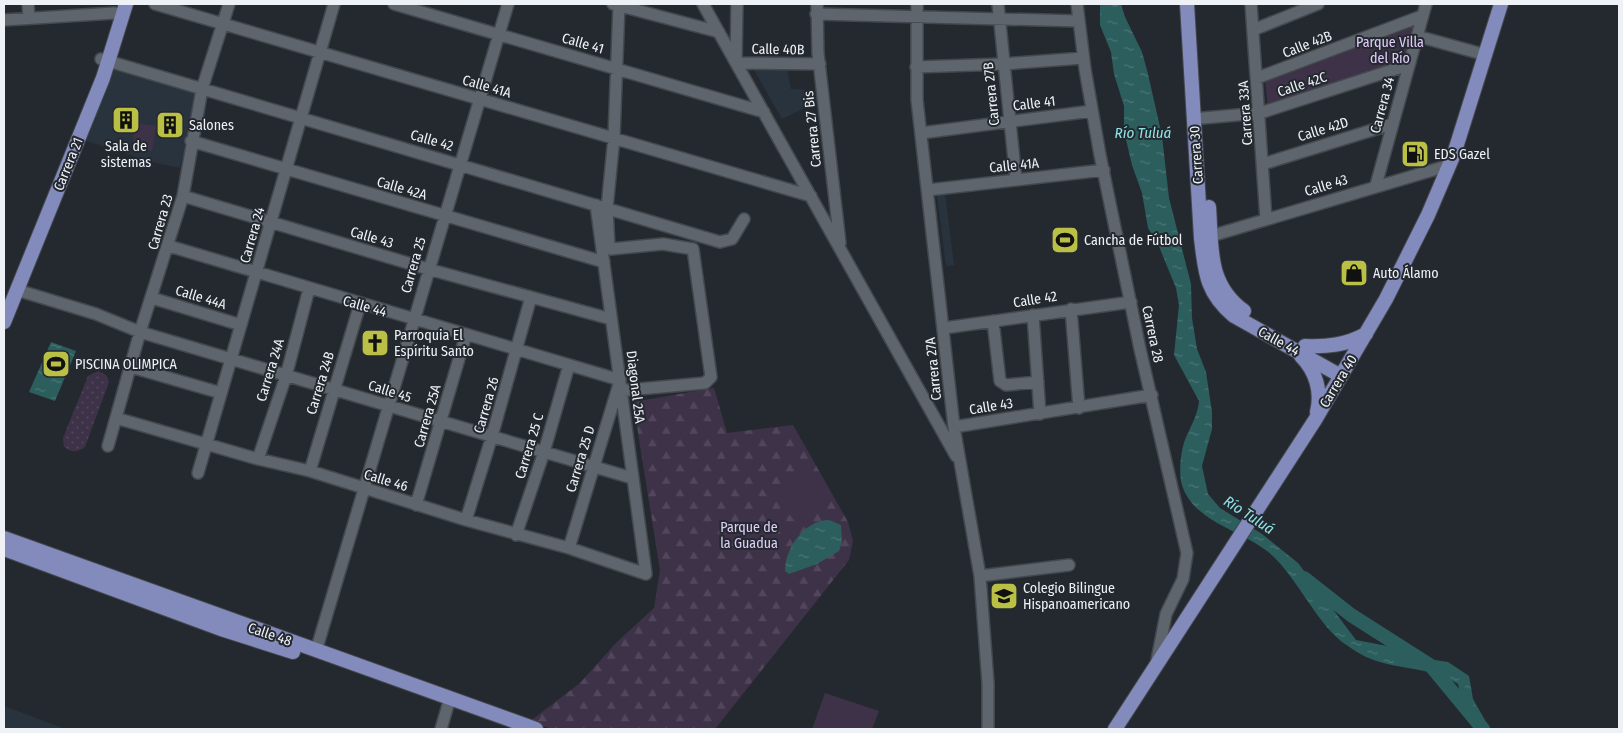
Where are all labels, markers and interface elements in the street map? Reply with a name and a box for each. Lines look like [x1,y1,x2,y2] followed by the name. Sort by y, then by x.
[1280,27,1335,62] street label: Calle 42B
[560,29,606,58] street label: Calle 41
[1356,34,1424,67] park label: Parque Villa del Río
[751,41,805,58] street label: Calle 40B
[980,61,1003,127] street label: Carrera 27B
[1275,69,1329,100] street label: Calle 42C
[460,71,514,102] street label: Calle 41A
[1367,75,1398,135] street label: Carrera 34
[1235,79,1256,146] street label: Carrera 33A
[800,90,825,168] street label: Carrera 27 Bis
[1012,92,1056,115] street label: Calle 41
[111,105,141,135] building icon: Sala de sistemas
[155,110,185,140] building icon: Salones
[1296,114,1351,145] street label: Calle 42D
[189,117,234,134] place label: Salones
[1115,124,1172,142] water label: Río Tuluá
[1186,125,1207,185] street label: Carrera 30
[408,126,455,155] street label: Calle 42
[50,135,87,193] street label: Carrera 21
[101,138,151,171] place label: Sala de sistemas
[1400,139,1430,169] fuel station icon: EDS Gazel
[1434,146,1490,163] place label: EDS Gazel
[988,154,1040,177] street label: Calle 41A
[1303,171,1350,200] street label: Calle 43
[375,173,429,204] street label: Calle 42A
[144,192,177,252] street label: Carrera 23
[236,205,269,265] street label: Carrera 24
[348,223,395,252] street label: Calle 43
[1050,225,1080,255] sports icon: Cancha de Fútbol
[1084,232,1183,249] place label: Cancha de Fútbol
[397,235,430,295] street label: Carrera 25
[1339,258,1369,288] shop icon: Auto Álamo
[1373,264,1439,282] place label: Auto Álamo
[173,282,229,313] street label: Calle 44A
[1012,288,1058,311] street label: Calle 42
[341,292,389,321] street label: Calle 44
[1138,304,1167,364] street label: Carrera 28
[1255,323,1303,360] street label: Calle 44
[394,327,474,360] place label: Parroquia El Espíritu Santo
[360,328,390,358] church icon: Parroquia El Espíritu Santo
[253,336,288,404] street label: Carrera 24A
[922,336,945,401] street label: Carrera 27A
[41,349,71,379] sports icon: PISCINA OLIMPICA
[303,349,338,417] street label: Carrera 24B
[623,350,648,425] street label: Diagonal 25A
[1316,352,1361,411] street label: Carrera 40
[75,356,178,373] place label: PISCINA OLIMPICA
[470,375,503,435] street label: Carrera 26
[366,377,414,406] street label: Calle 45
[410,382,445,450] street label: Carrera 25A
[968,395,1014,418] street label: Calle 43
[511,411,548,481] street label: Carrera 25 C
[562,424,599,495] street label: Carrera 25 D
[362,466,410,495] street label: Calle 46
[1220,492,1278,538] water label: Río Tuluá
[720,519,778,552] park label: Parque de la Guadua
[1023,580,1130,613] place label: Colegio Bilingue Hispanoamericano
[989,581,1019,611] school or university icon: Colegio Bilingue Hispanoamericano
[246,619,294,650] street label: Calle 48

